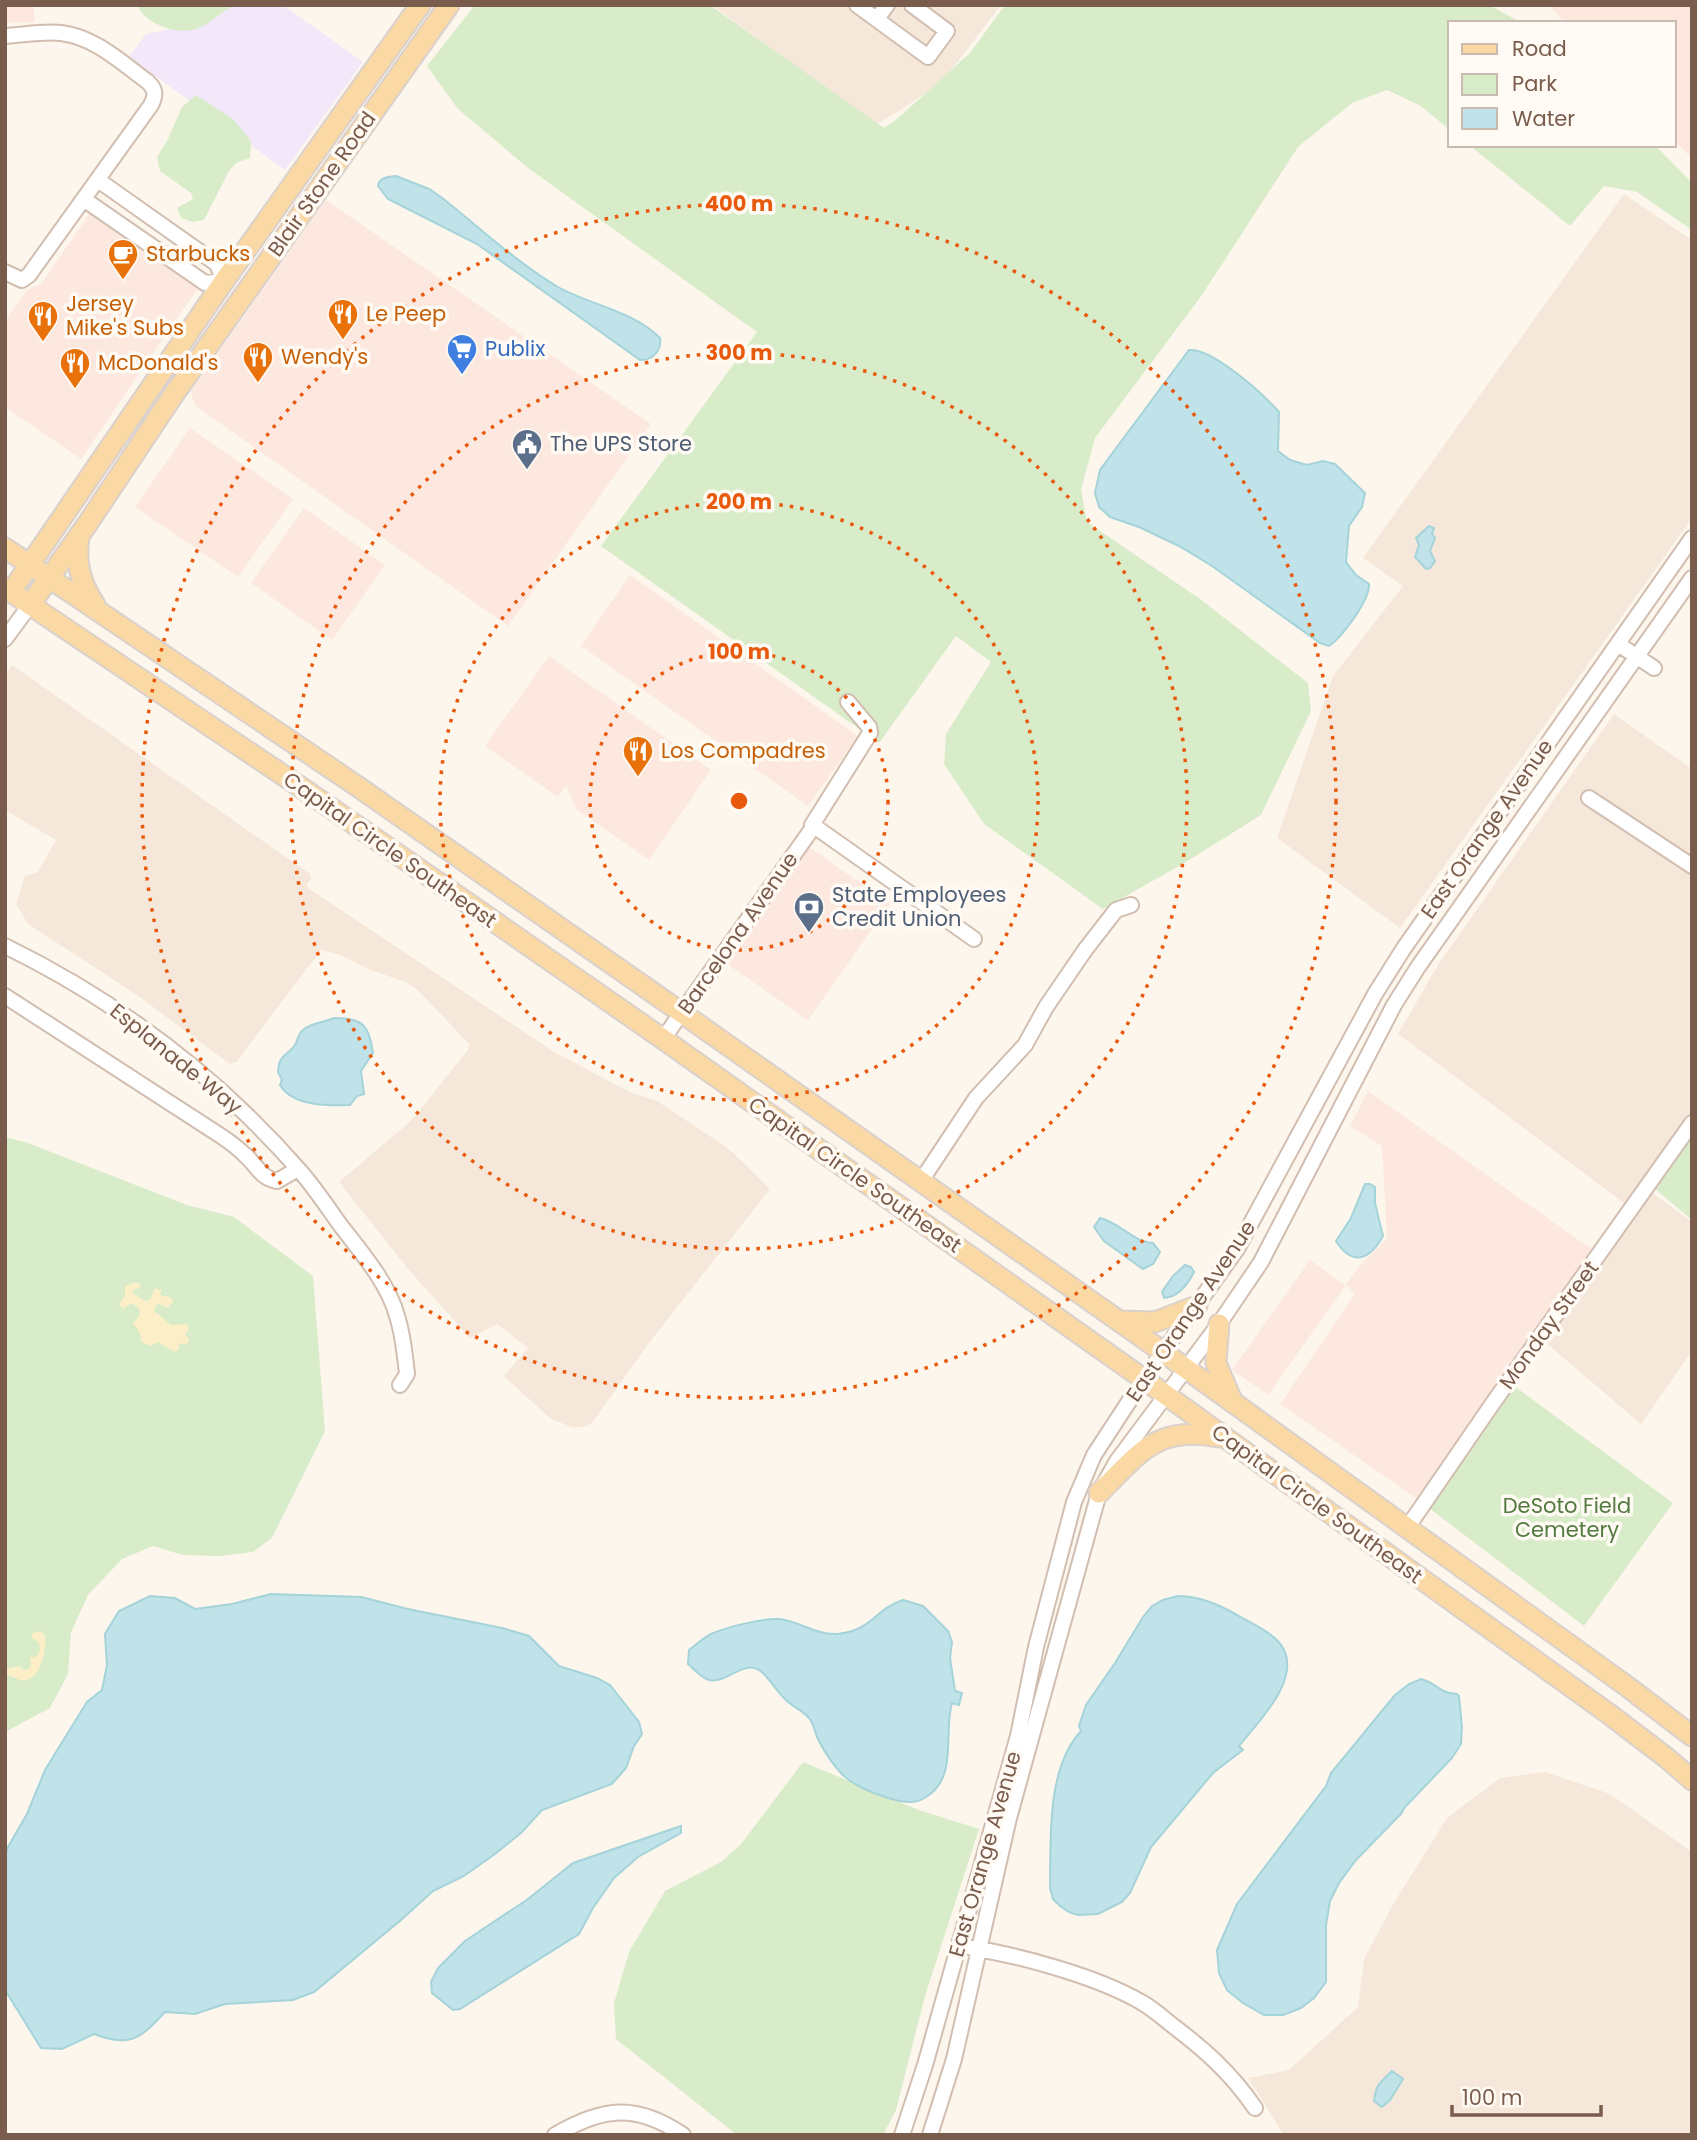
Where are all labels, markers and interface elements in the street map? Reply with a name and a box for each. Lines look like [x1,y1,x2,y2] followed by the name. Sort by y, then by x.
[1448,21,1676,147] legend
[1512,34,1567,63] text: Road
[1512,69,1557,98] text: Park
[1512,104,1575,133] text: Water
[261,105,382,262] street label: Blair Stone Road
[705,189,773,218] text: 400 m
[106,237,140,281] cafe icon: Starbucks
[146,239,250,268] place label: Starbucks
[66,289,184,342] place label: Jersey Mike's Subs
[326,297,360,341] restaurant icon: Le Peep
[26,299,60,343] restaurant icon: Jersey Mike's Subs
[366,299,446,328] place label: Le Peep
[445,332,479,376] supermarket icon: Publix
[485,334,545,363] place label: Publix
[706,338,772,367] text: 300 m
[241,340,275,384] restaurant icon: Wendy's
[281,342,368,371] place label: Wendy's
[58,346,92,390] restaurant icon: McDonald's
[98,348,218,377] place label: McDonald's
[510,427,544,471] public building icon: The UPS Store
[550,429,692,458] place label: The UPS Store
[706,487,772,516] text: 200 m
[708,637,770,666] text: 100 m
[1414,733,1560,924] street label: East Orange Avenue
[621,734,655,778] restaurant icon: Los Compadres
[661,736,826,765] place label: Los Compadres
[278,765,503,934] street label: Capital Circle Southeast
[727,789,751,813] centre of rings
[671,846,804,1019] street label: Barcelona Avenue
[832,880,1006,933] place label: State Employees Credit Union
[792,890,826,934] bank icon: State Employees Credit Union
[104,996,249,1121] street label: Esplanade Way
[743,1090,968,1259] street label: Capital Circle Southeast
[1119,1214,1262,1407] street label: East Orange Avenue
[1492,1255,1605,1395] street label: Monday Street
[1206,1417,1429,1590] street label: Capital Circle Southeast
[1503,1491,1631,1544] park label: DeSoto Field Cemetery
[941,1748,1028,1960] street label: East Orange Avenue
[1452,2074,1601,2118] scale bar
[1462,2083,1522,2112] text: 100 m

